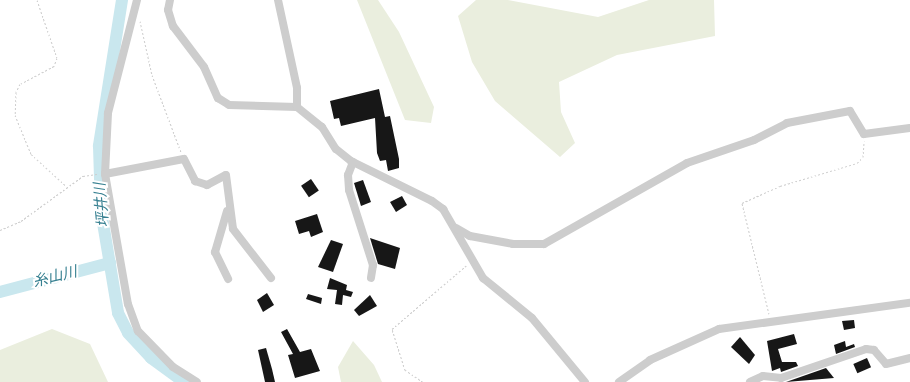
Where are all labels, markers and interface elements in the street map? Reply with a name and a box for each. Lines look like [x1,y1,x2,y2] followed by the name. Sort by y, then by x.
[91,182,113,228] water label: 坪井川
[31,263,79,291] water label: 糸山川

